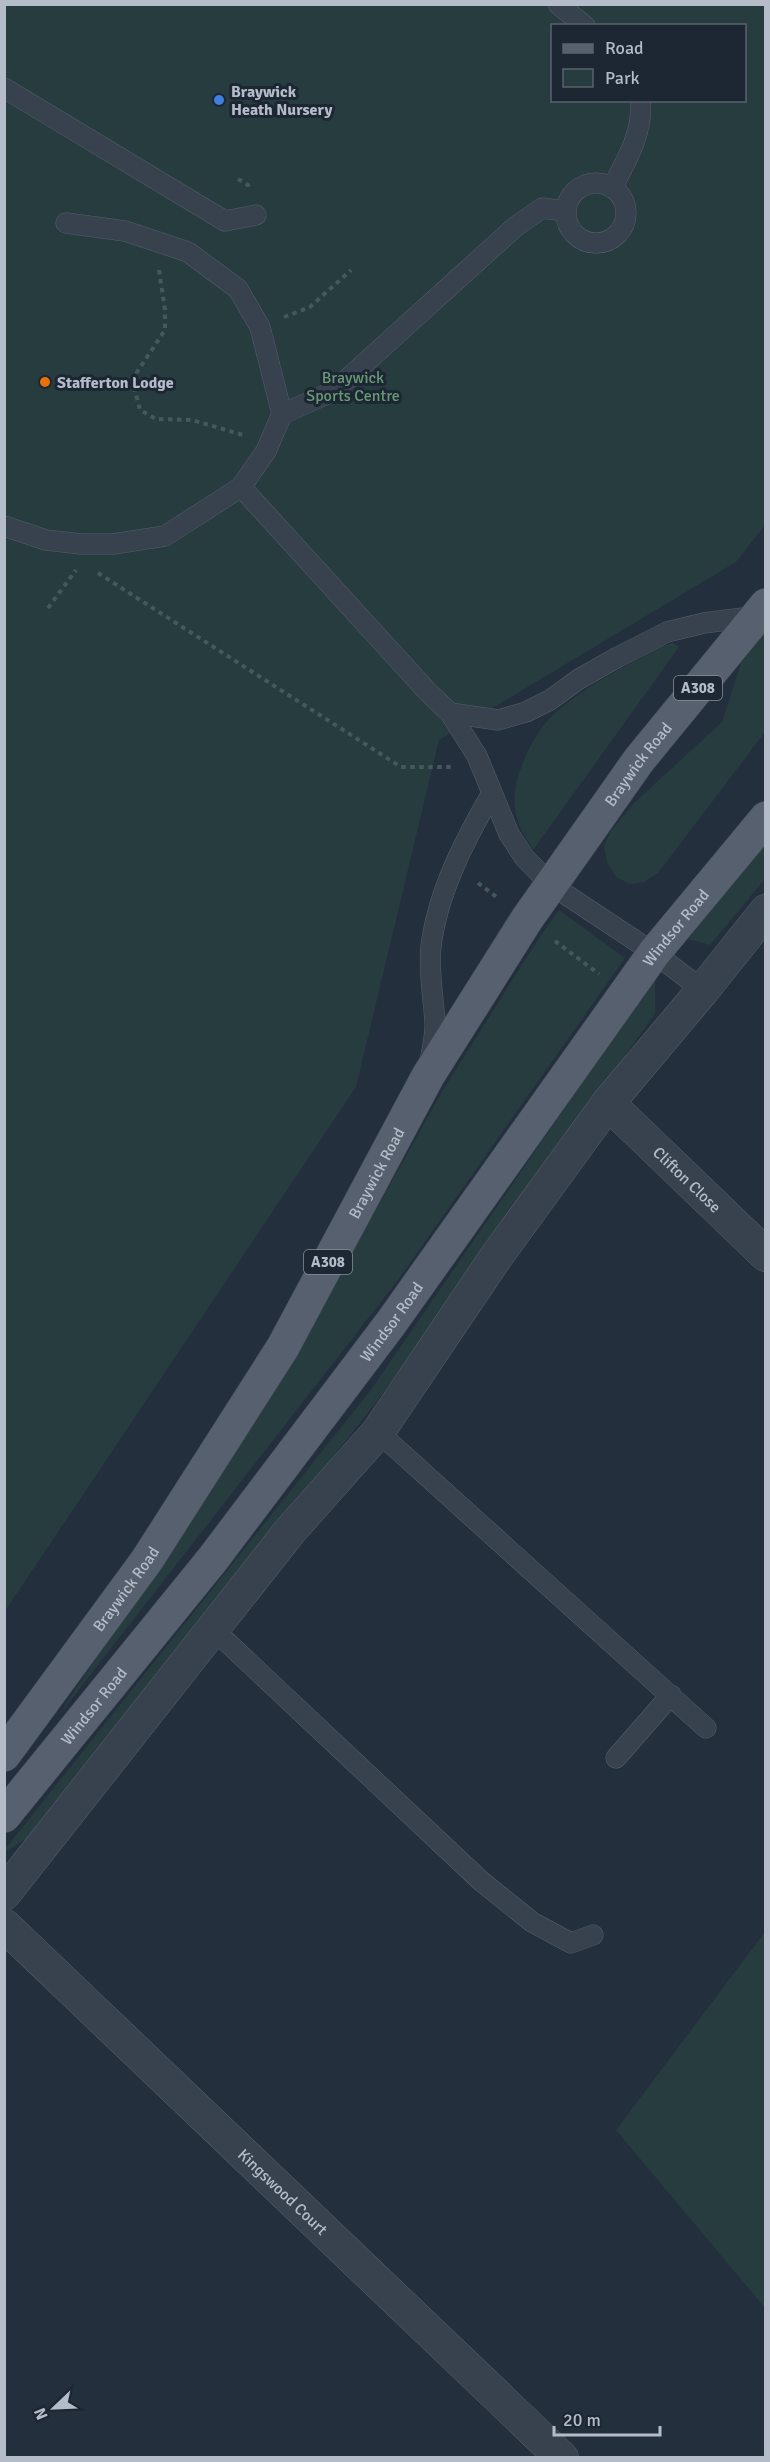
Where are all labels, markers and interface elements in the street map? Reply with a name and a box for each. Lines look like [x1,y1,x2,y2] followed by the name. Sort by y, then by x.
[551,24,746,102] legend
[605,37,644,59] text: Road
[605,67,640,89] text: Park
[231,82,332,120] place label: Braywick Heath Nursery
[212,93,226,107] marker: Braywick Heath Nursery
[306,368,400,406] park label: Braywick Sports Centre
[57,373,174,393] place label: Stafferton Lodge
[38,375,52,389] marker: Stafferton Lodge
[674,676,722,700] road number: A308
[601,719,677,811] street label: Braywick Road
[639,885,714,971] street label: Windsor Road
[345,1124,409,1222] street label: Braywick Road
[648,1143,725,1217] street label: Clifton Close
[304,1250,352,1274] road number: A308
[356,1278,428,1366] street label: Windsor Road
[89,1543,164,1636] street label: Braywick Road
[57,1664,132,1749] street label: Windsor Road
[233,2145,332,2240] street label: Kingswood Court
[24,2378,84,2438] north arrow
[554,2399,660,2437] scale bar
[30,2404,52,2423] text: N
[563,2409,601,2431] text: 20 m

